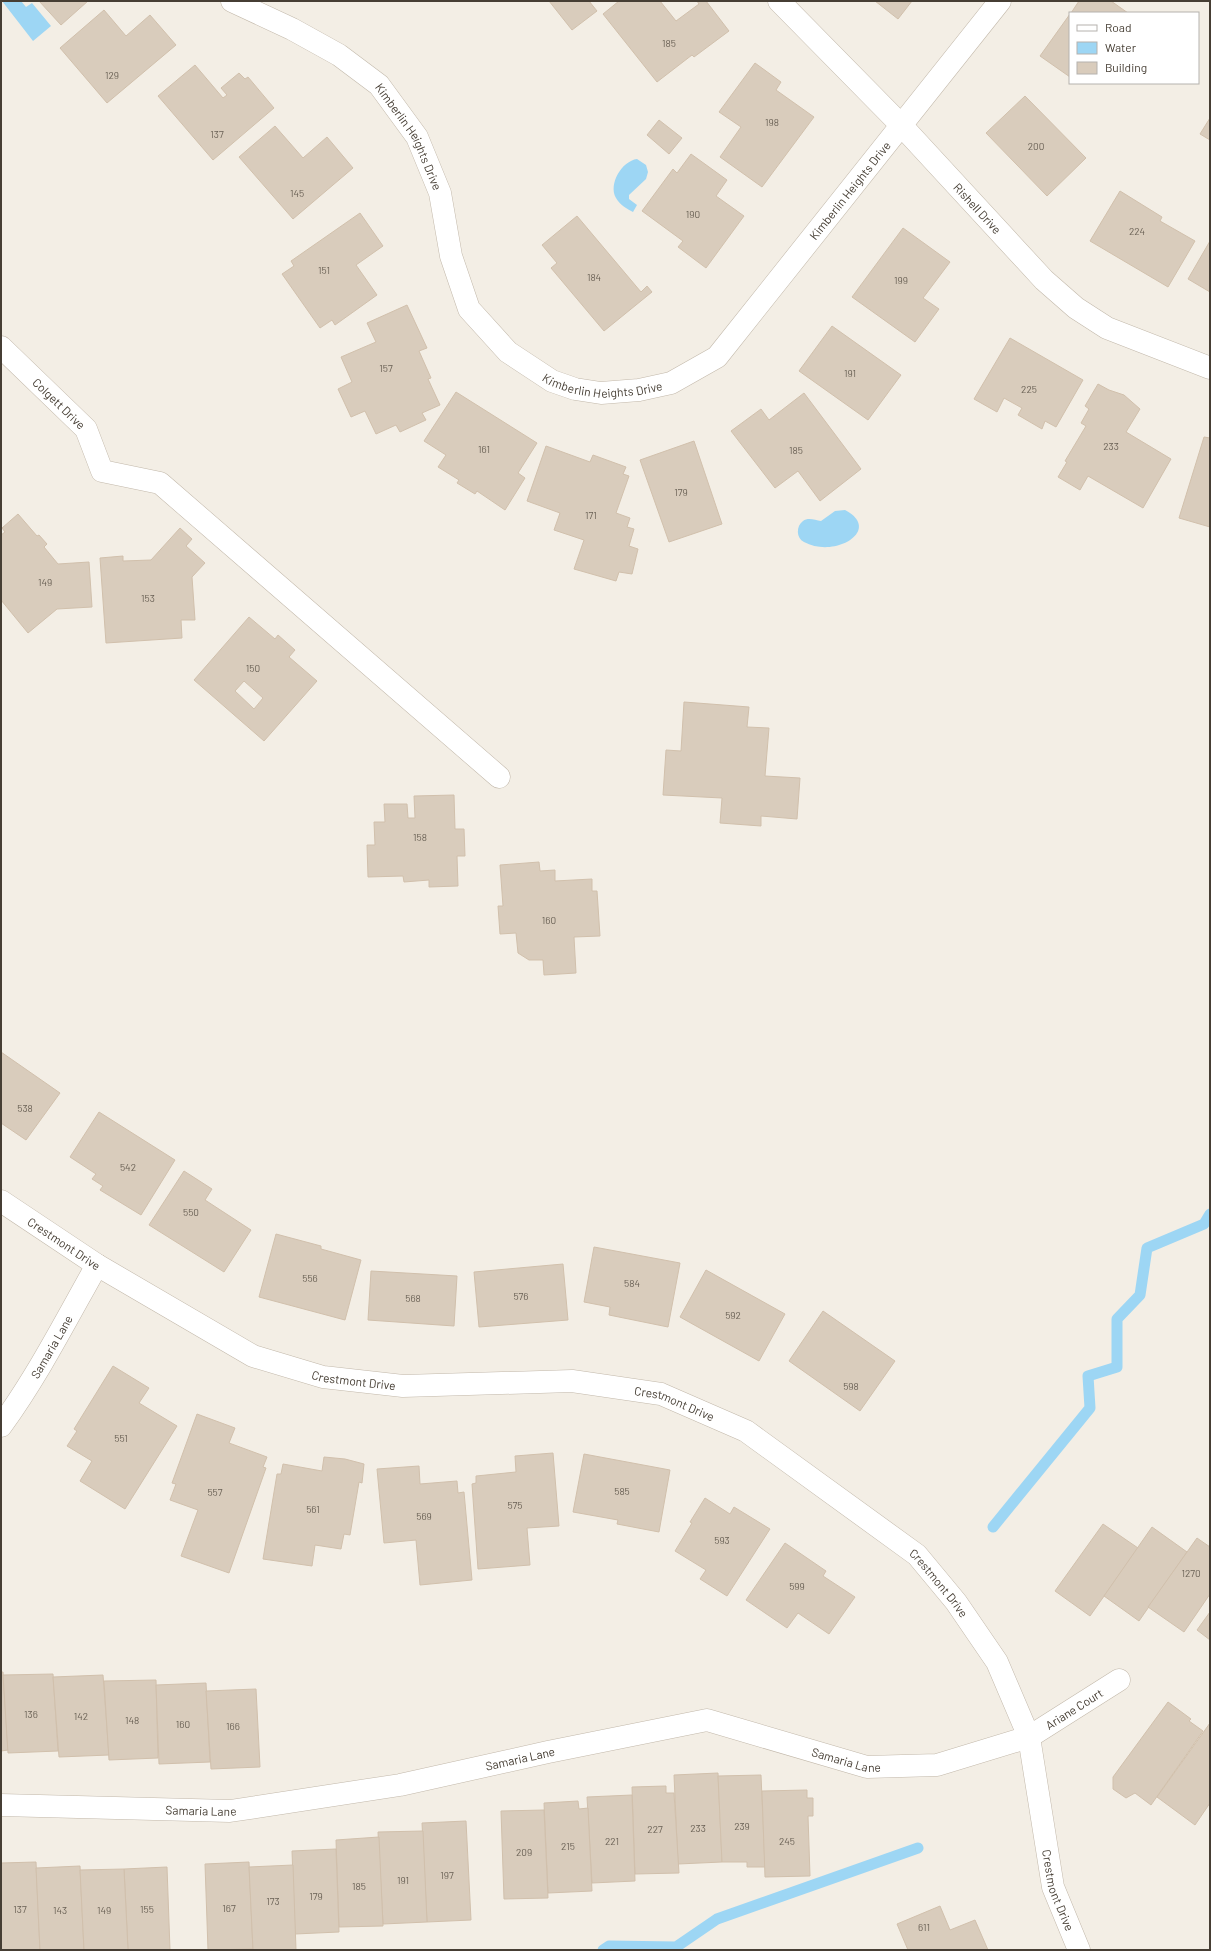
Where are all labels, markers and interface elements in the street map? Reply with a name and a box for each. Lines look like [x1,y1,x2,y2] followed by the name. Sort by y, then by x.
[1069,12,1199,84] legend
[1105,20,1132,34] text: Road
[662,37,676,49] house number: 185
[1105,40,1137,54] text: Water
[1105,60,1147,74] text: Building
[105,69,119,81] house number: 129
[373,80,445,192] street label: Kimberlin Heights Drive
[765,116,779,128] house number: 198
[210,128,224,140] house number: 137
[806,138,893,242] street label: Kimberlin Heights Drive
[1028,140,1044,152] house number: 200
[951,180,1004,236] street label: Rishell Drive
[290,187,304,199] house number: 145
[686,208,700,220] house number: 190
[1129,225,1145,237] house number: 224
[318,264,330,276] house number: 151
[587,271,601,283] house number: 184
[894,274,908,286] house number: 199
[379,362,393,374] house number: 157
[844,367,856,379] house number: 191
[540,370,664,400] street label: Kimberlin Heights Drive
[30,375,88,432] street label: Colgett Drive
[1021,383,1037,395] house number: 225
[1103,440,1119,452] house number: 233
[478,443,490,455] house number: 161
[789,444,803,456] house number: 185
[674,486,688,498] house number: 179
[585,509,597,521] house number: 171
[38,576,52,588] house number: 149
[141,592,155,604] house number: 153
[246,662,260,674] house number: 150
[413,831,427,843] house number: 158
[542,914,556,926] house number: 160
[17,1102,33,1114] house number: 538
[120,1161,136,1173] house number: 542
[183,1206,199,1218] house number: 550
[25,1214,103,1272] street label: Crestmont Drive
[302,1272,318,1284] house number: 556
[624,1277,640,1289] house number: 584
[513,1290,529,1302] house number: 576
[405,1292,421,1304] house number: 568
[725,1309,741,1321] house number: 592
[27,1313,75,1381] street label: Samaria Lane
[310,1367,396,1392] street label: Crestmont Drive
[843,1380,859,1392] house number: 598
[633,1383,717,1423] street label: Crestmont Drive
[114,1432,128,1444] house number: 551
[614,1485,630,1497] house number: 585
[207,1486,223,1498] house number: 557
[507,1499,523,1511] house number: 575
[306,1503,320,1515] house number: 561
[416,1510,432,1522] house number: 569
[714,1534,730,1546] house number: 593
[907,1545,971,1620] street label: Crestmont Drive
[1181,1567,1201,1579] house number: 1270
[789,1580,805,1592] house number: 599
[1043,1685,1105,1732] street label: Ariane Court
[24,1708,38,1720] house number: 136
[74,1710,88,1722] house number: 142
[125,1714,139,1726] house number: 148
[176,1718,190,1730] house number: 160
[226,1720,240,1732] house number: 166
[484,1744,556,1773] street label: Samaria Lane
[810,1744,881,1774] street label: Samaria Lane
[165,1802,237,1818] street label: Samaria Lane
[734,1820,750,1832] house number: 239
[690,1822,706,1834] house number: 233
[647,1823,663,1835] house number: 227
[605,1835,619,1847] house number: 221
[779,1835,795,1847] house number: 245
[561,1840,575,1852] house number: 215
[516,1846,532,1858] house number: 209
[1040,1848,1077,1933] street label: Crestmont Drive
[440,1869,454,1881] house number: 197
[397,1874,409,1886] house number: 191
[352,1880,366,1892] house number: 185
[309,1890,323,1902] house number: 179
[266,1895,280,1907] house number: 173
[222,1902,236,1914] house number: 167
[13,1903,27,1915] house number: 137
[140,1903,154,1915] house number: 155
[53,1904,67,1916] house number: 143
[97,1904,111,1916] house number: 149
[918,1921,930,1933] house number: 611

